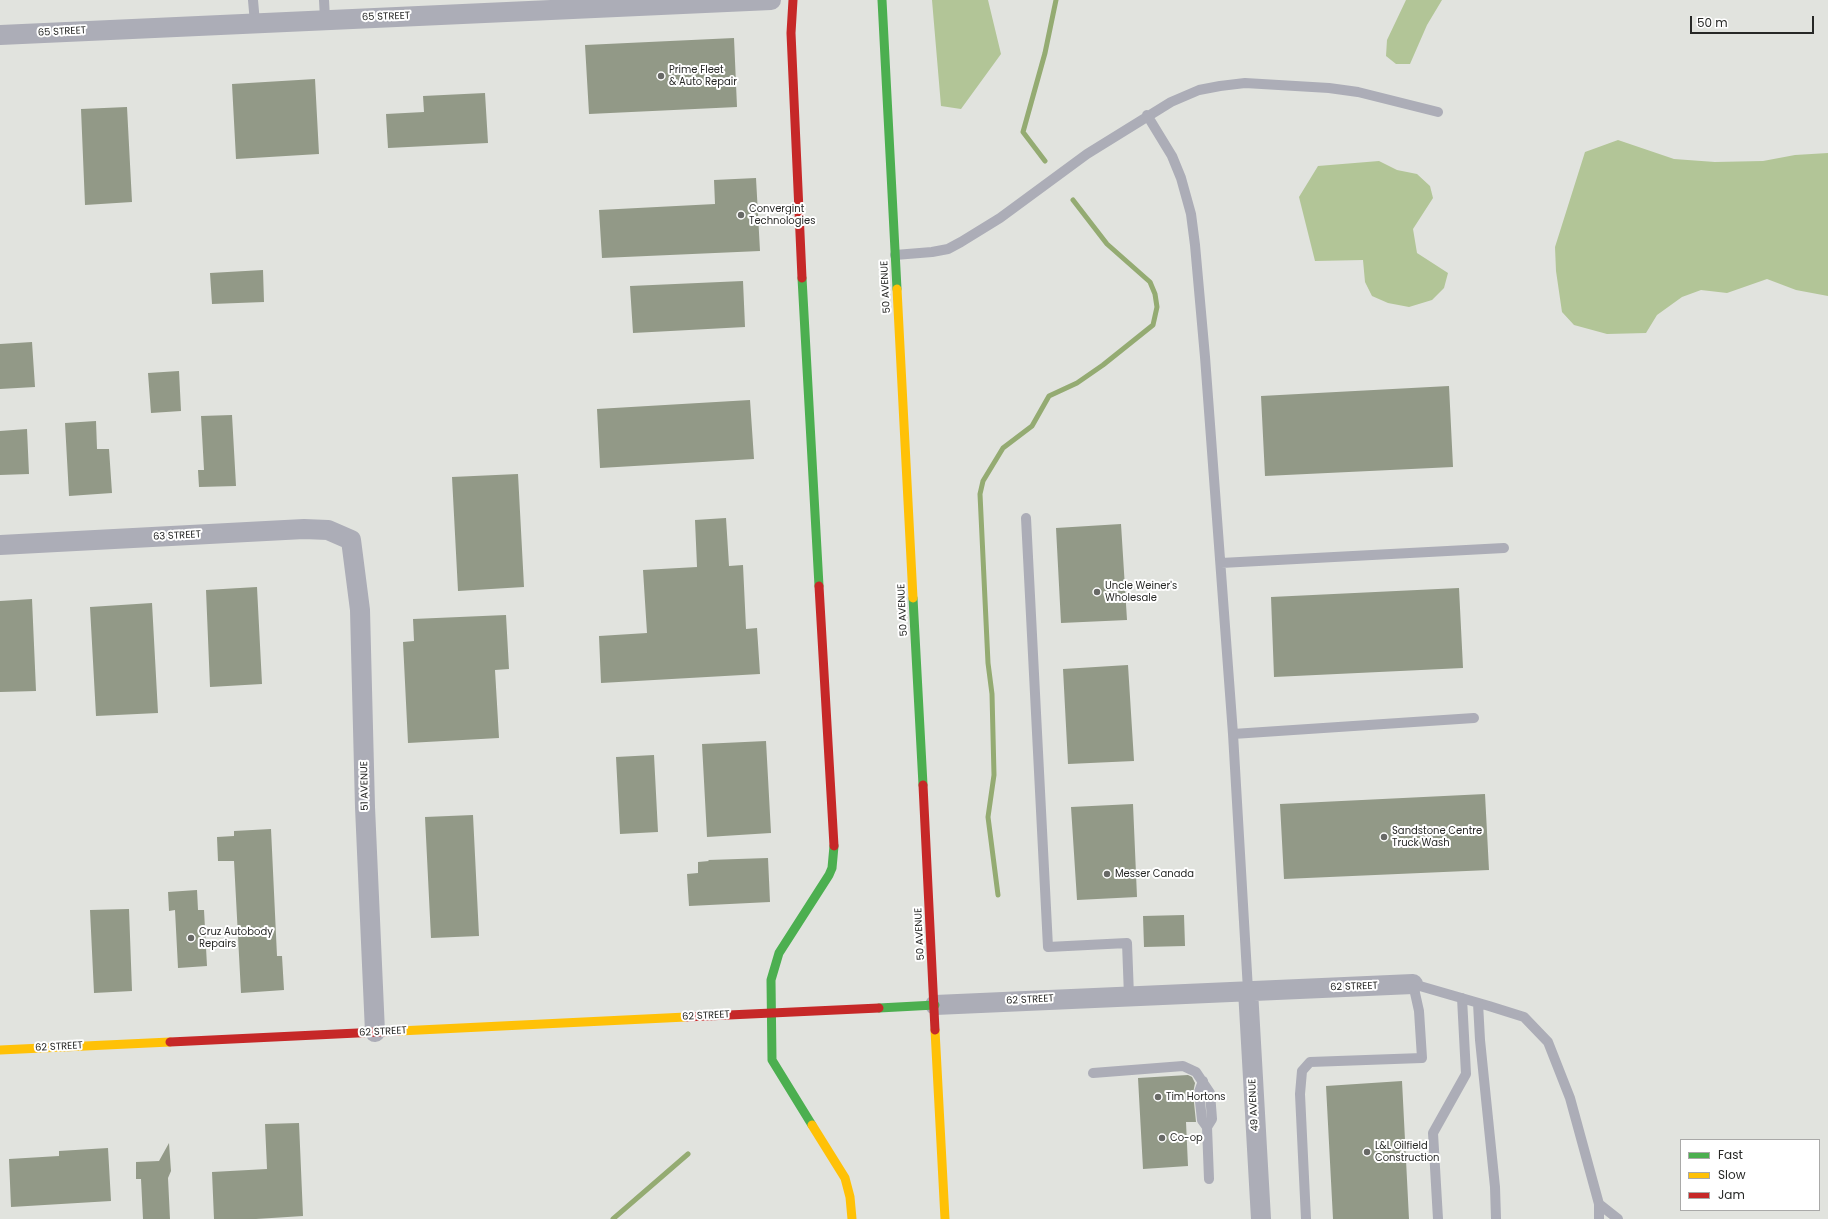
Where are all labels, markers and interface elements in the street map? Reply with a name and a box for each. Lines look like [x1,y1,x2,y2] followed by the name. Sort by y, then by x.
[1692,8,1816,34] scale bar
[362,10,410,24] street label: 65 STREET
[1697,14,1728,31] text: 50 m
[38,25,86,39] street label: 65 STREET
[669,64,737,88] place label: Prime Fleet & Auto Repair
[656,71,666,81] marker: Prime Fleet & Auto Repair
[749,203,815,226] place label: Convergint Technologies
[736,210,746,220] marker: Convergint Technologies
[879,260,893,314] street label: 50 AVENUE
[153,529,201,543] street label: 63 STREET
[1105,580,1177,604] place label: Uncle Weiner's Wholesale
[896,583,910,637] street label: 50 AVENUE
[1092,587,1102,597] marker: Uncle Weiner's Wholesale
[359,761,371,811] street label: 51 AVENUE
[1392,825,1482,848] place label: Sandstone Centre Truck Wash
[1379,832,1389,842] marker: Sandstone Centre Truck Wash
[1115,868,1194,880] place label: Messer Canada
[1102,869,1112,879] marker: Messer Canada
[913,907,927,961] street label: 50 AVENUE
[199,926,273,950] place label: Cruz Autobody Repairs
[186,933,196,943] marker: Cruz Autobody Repairs
[1330,980,1378,994] street label: 62 STREET
[1006,993,1054,1007] street label: 62 STREET
[682,1009,730,1023] street label: 62 STREET
[359,1025,407,1039] street label: 62 STREET
[35,1040,83,1054] street label: 62 STREET
[1247,1078,1261,1132] street label: 49 AVENUE
[1166,1091,1226,1103] place label: Tim Hortons
[1153,1092,1163,1102] marker: Tim Hortons
[1170,1132,1203,1144] place label: Co-op
[1157,1133,1167,1143] marker: Co-op
[1680,1139,1820,1211] legend
[1375,1140,1439,1164] place label: L&L Oilfield Construction
[1718,1146,1743,1163] text: Fast
[1362,1147,1372,1157] marker: L&L Oilfield Construction
[1718,1166,1746,1183] text: Slow
[1718,1186,1745,1203] text: Jam

